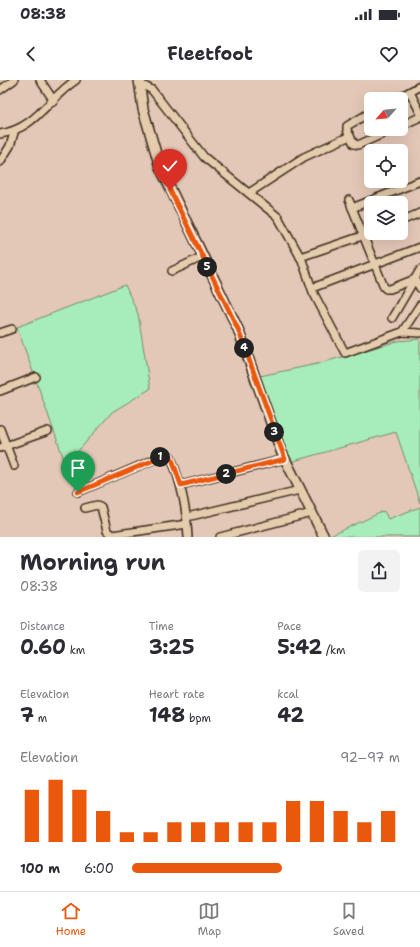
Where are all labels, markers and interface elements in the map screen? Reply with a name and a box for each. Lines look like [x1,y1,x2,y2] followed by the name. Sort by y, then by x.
[20,4,66,24] text: 08:38
[167,42,253,66] text: Fleetfoot
[20,43,42,65] icon: back
[378,43,400,65] icon: heart
[364,92,408,136] north arrow
[364,92,408,240] map controls
[364,144,408,188] button: locate
[153,149,187,190] pin
[159,155,181,177] icon: check
[364,196,408,240] button: layers
[197,257,217,277] pin: 5
[204,259,210,274] text: 5
[234,338,254,358] pin: 4
[240,340,248,355] text: 4
[264,422,284,442] pin: 3
[270,424,278,439] text: 3
[150,447,170,467] pin: 1
[157,449,163,464] text: 1
[61,451,95,492] pin
[67,457,89,479] icon: arrive
[216,464,236,484] pin: 2
[222,466,230,481] text: 2
[20,548,165,577] text: Morning run
[358,550,400,592] button: share
[20,578,58,595] text: 08:38
[20,619,65,634] text: Distance
[149,619,174,634] text: Time
[277,619,302,634] text: Pace
[20,634,66,660] text: 0.60
[149,634,195,660] text: 3:25
[277,634,322,660] text: 5:42
[66,643,85,658] text: km
[322,643,346,658] text: /km
[20,687,69,702] text: Elevation
[149,687,205,702] text: Heart rate
[277,687,299,702] text: kcal
[20,702,34,728] text: 7
[149,702,185,728] text: 148
[277,702,304,728] text: 42
[34,711,47,726] text: m
[185,711,211,726] text: bpm
[20,749,78,766] text: Elevation
[340,749,400,766] text: 92–97 m
[20,860,60,877] text: 100 m
[84,860,114,877] text: 6:00
[56,900,86,939] tab: Home
[198,900,221,939] tab: Map
[333,900,364,939] tab: Saved

